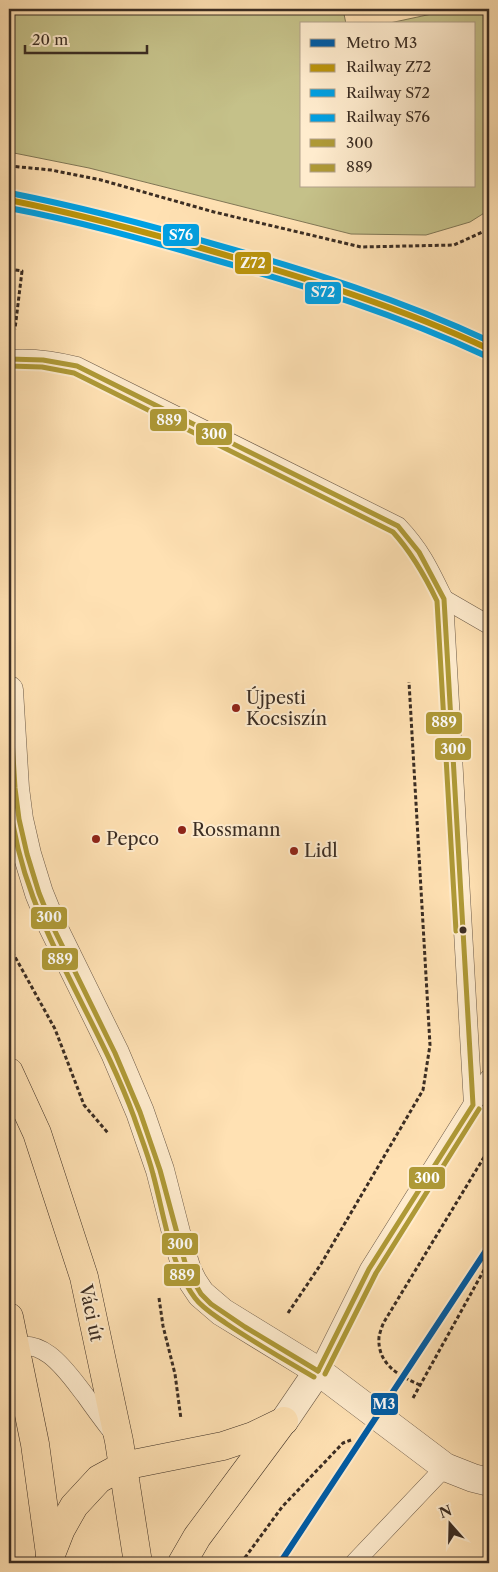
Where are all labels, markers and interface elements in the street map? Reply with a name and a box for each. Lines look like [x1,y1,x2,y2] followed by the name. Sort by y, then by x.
[25,22,148,54] scale bar
[300,22,476,188] legend
[32,30,68,49] text: 20 m
[346,33,417,52] text: Metro M3
[346,57,431,76] text: Railway Z72
[346,83,430,102] text: Railway S72
[346,107,430,126] text: Railway S76
[346,133,373,152] text: 300
[346,157,373,176] text: 889
[162,223,200,247] line badge: S76
[169,226,193,244] text: S76
[234,251,272,275] line badge: Z72
[240,254,266,272] text: Z72
[304,281,342,305] line badge: S72
[311,283,335,301] text: S72
[149,408,188,432] line badge: 889
[156,411,182,429] text: 889
[195,422,233,446] line badge: 300
[201,425,227,443] text: 300
[246,686,327,730] place label: Újpesti Kocsiszín
[230,702,242,714] marker: Újpesti Kocsiszín
[425,711,463,735] line badge: 889
[431,713,457,731] text: 889
[434,737,472,761] line badge: 300
[440,740,466,758] text: 300
[192,819,281,841] place label: Rossmann
[176,824,188,836] marker: Rossmann
[106,828,159,850] place label: Pepco
[90,833,102,845] marker: Pepco
[304,840,338,862] place label: Lidl
[288,845,300,857] marker: Lidl
[30,906,68,930] line badge: 300
[36,908,62,926] text: 300
[458,925,468,935] unlabelled marker
[41,947,79,971] line badge: 889
[47,950,73,968] text: 889
[408,1166,446,1190] line badge: 300
[414,1169,440,1187] text: 300
[161,1232,199,1256] line badge: 300
[167,1235,193,1253] text: 300
[163,1263,201,1287] line badge: 889
[169,1266,195,1284] text: 889
[74,1281,108,1344] street label: Váci út
[370,1392,399,1416] line badge: M3
[373,1395,395,1413] text: M3
[426,1500,476,1550] north arrow
[437,1501,454,1522] text: N

